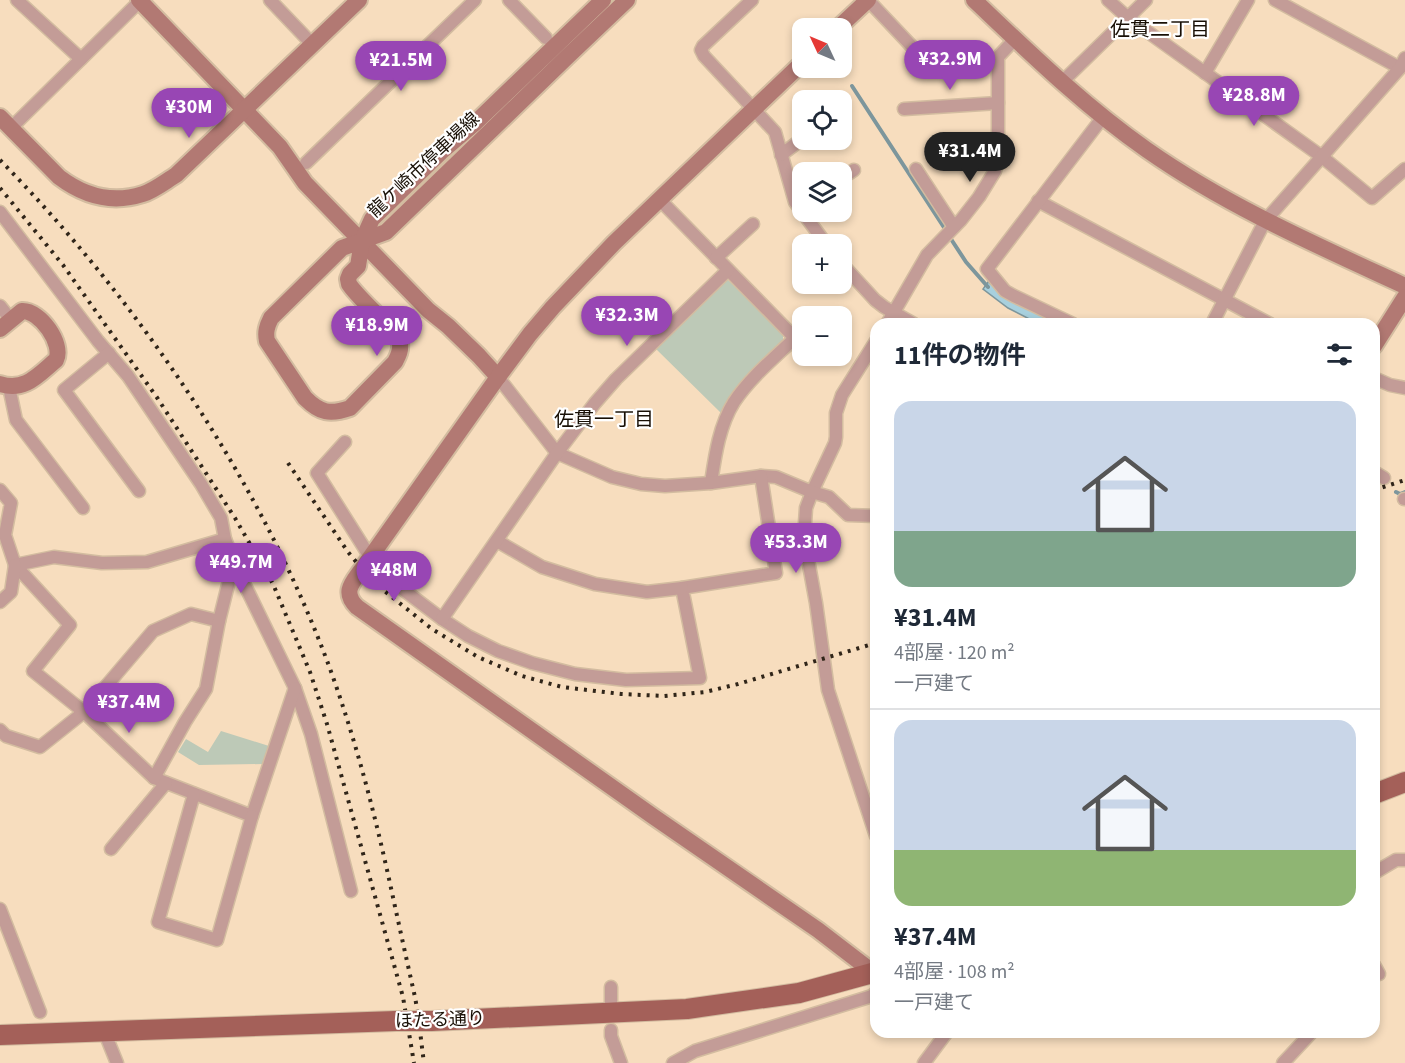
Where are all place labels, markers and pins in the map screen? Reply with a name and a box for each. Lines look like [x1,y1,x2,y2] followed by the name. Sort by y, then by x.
[901,40,999,91] pin: ¥32.9M
[352,41,450,92] pin: ¥21.5M
[1205,76,1303,127] pin: ¥28.8M
[153,88,225,139] pin: ¥30M
[921,132,1019,183] pin: ¥31.4M
[578,296,676,347] pin: ¥32.3M
[328,306,426,357] pin: ¥18.9M
[747,523,845,574] pin: ¥53.3M
[192,543,290,594] pin: ¥49.7M
[358,551,430,602] pin: ¥48M
[80,683,178,734] pin: ¥37.4M

